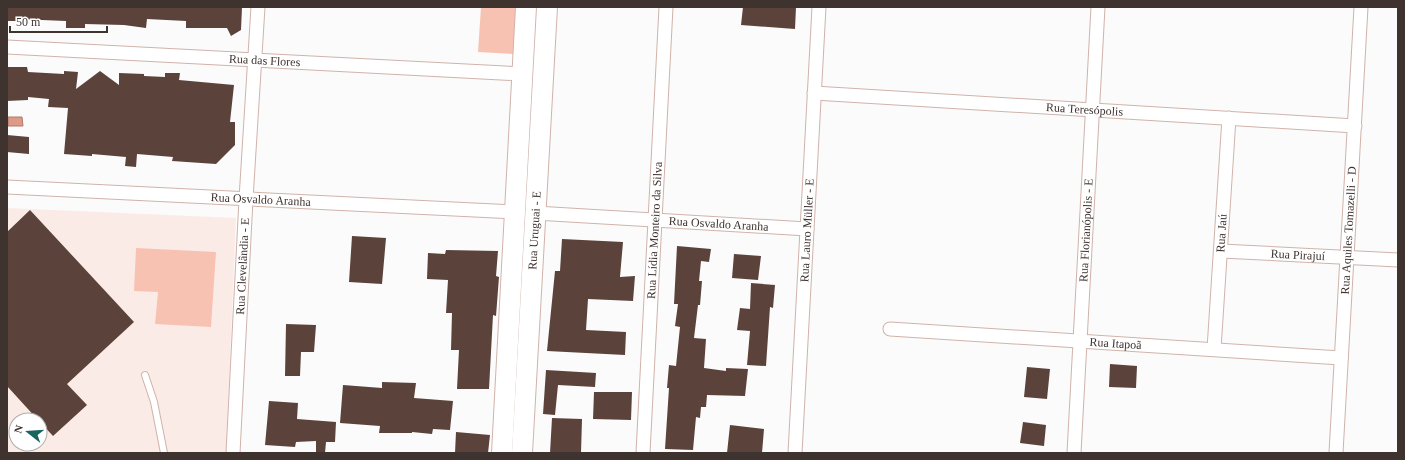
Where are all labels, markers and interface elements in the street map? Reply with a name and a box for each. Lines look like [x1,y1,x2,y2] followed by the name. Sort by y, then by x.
[10,8,107,34] scale bar
[16,15,41,29] text: 50 m
[229,52,301,69] street label: Rua das Flores
[1045,100,1124,119] street label: Rua Teresópolis
[644,161,665,299] street label: Rua Lídia Monteiro da Silva
[1338,166,1359,295] street label: Rua Aquiles Tomazelli - D
[797,178,817,283] street label: Rua Lauro Müller - E
[1076,178,1096,282] street label: Rua Florianópolis - E
[210,190,312,209] street label: Rua Osvaldo Aranha
[525,191,544,270] street label: Rua Uruguai - E
[668,214,770,234] street label: Rua Osvaldo Aranha
[1213,214,1230,253] street label: Rua Jaú
[233,217,252,315] street label: Rua Clevelândia - E
[1270,247,1326,263] street label: Rua Pirajuí
[1089,335,1143,352] street label: Rua Itapoã
[8,412,48,452] north arrow
[12,423,25,435] text: N

